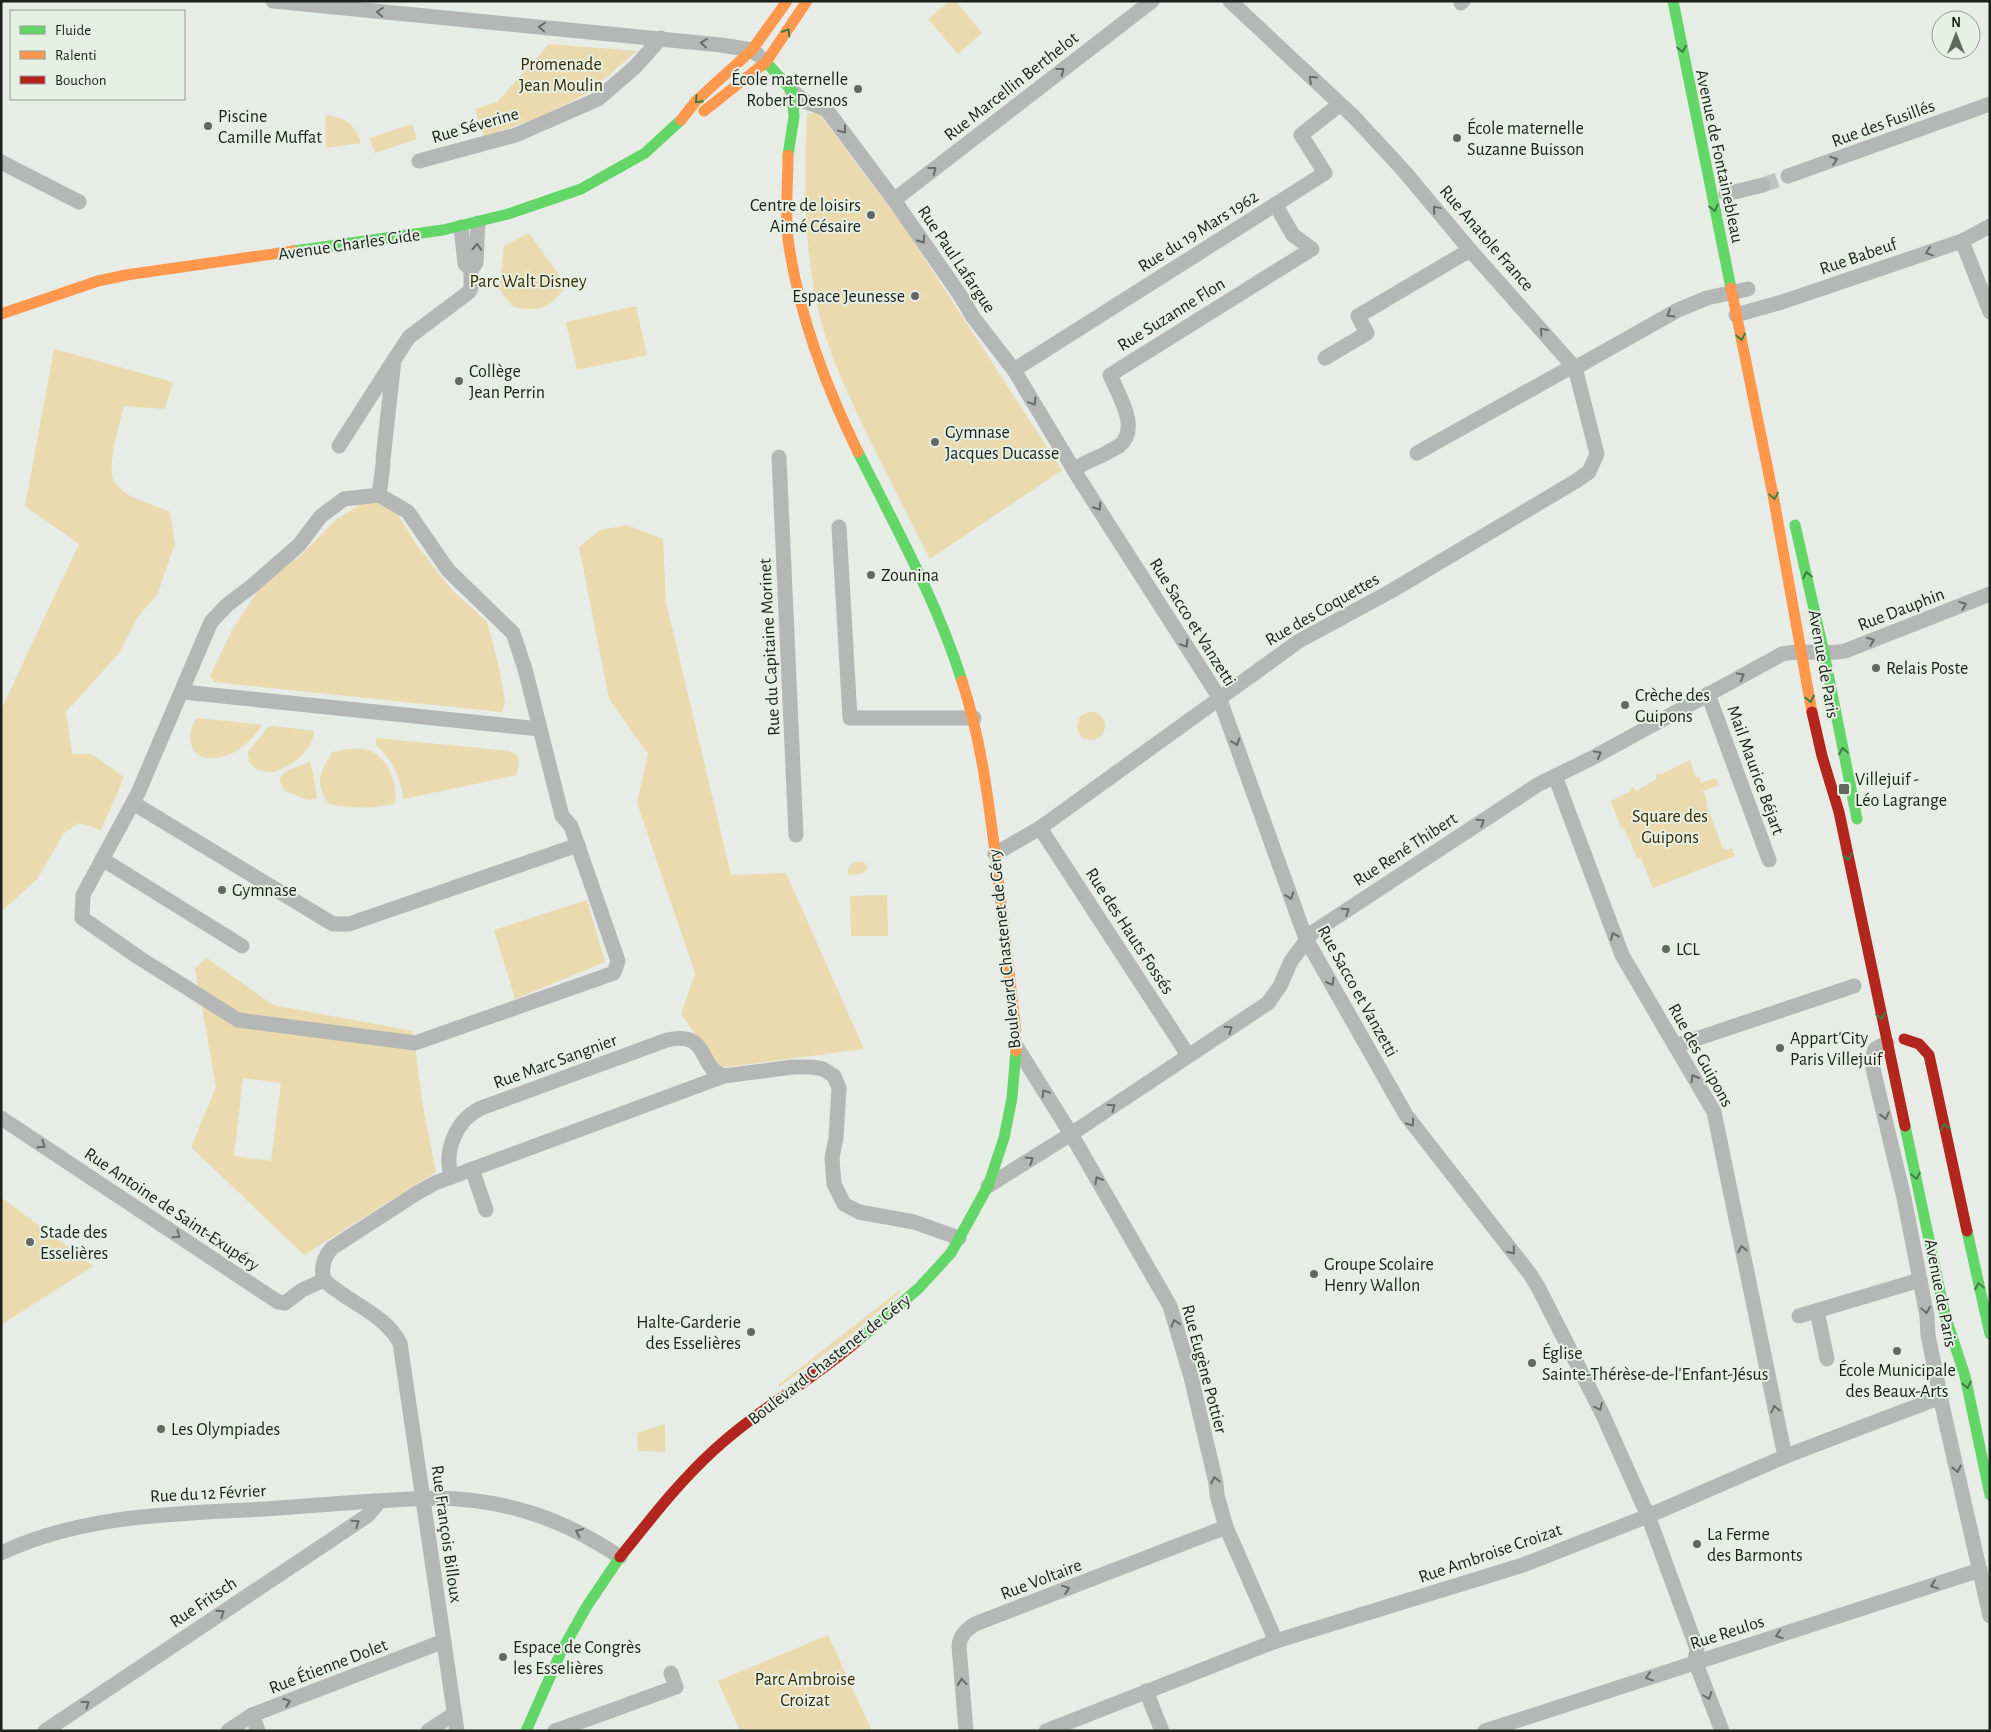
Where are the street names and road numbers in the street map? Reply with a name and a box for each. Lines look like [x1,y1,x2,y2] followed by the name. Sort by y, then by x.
[941,29,1082,145] street label: Rue Marcellin Berthelot
[1692,68,1746,244] street label: Avenue de Fontainebleau
[1829,97,1937,151] street label: Rue des Fusillés
[430,105,521,147] street label: Rue Séverine
[1436,182,1537,295] street label: Rue Anatole France
[1135,188,1262,276] street label: Rue du 19 Mars 1962
[914,203,999,316] street label: Rue Paul Lafargue
[277,226,421,264] street label: Avenue Charles Gide
[1818,235,1901,278] street label: Rue Babeuf
[1115,275,1229,355] street label: Rue Suzanne Flon
[1146,555,1239,690] street label: Rue Sacco et Vanzetti
[756,557,784,736] street label: Rue du Capitaine Morinet
[1263,570,1382,650] street label: Rue des Coquettes
[1855,585,1947,635] street label: Rue Dauphin
[1805,609,1841,720] street label: Avenue de Paris
[1723,703,1787,838] street label: Mail Maurice Béjart
[1350,810,1461,890] street label: Rue René Thibert
[986,848,1024,1050] street label: Boulevard Chastenet de Géry
[1082,865,1177,998] street label: Rue des Hauts Fossés
[1314,923,1401,1060] street label: Rue Sacco et Vanzetti
[1664,1001,1736,1110] street label: Rue des Guipons
[491,1031,620,1093] street label: Rue Marc Sangnier
[81,1145,262,1275] street label: Rue Antoine de Saint-Exupéry
[1921,1238,1959,1349] street label: Avenue de Paris
[745,1291,914,1429] street label: Boulevard Chastenet de Géry
[1178,1303,1230,1436] street label: Rue Eugène Pottier
[427,1464,465,1604] street label: Rue François Billoux
[150,1482,267,1506] street label: Rue du 12 Février
[1416,1521,1564,1587] street label: Rue Ambroise Croizat
[998,1556,1084,1604] street label: Rue Voltaire
[167,1574,240,1632] street label: Rue Fritsch
[1688,1613,1767,1653] street label: Rue Reulos
[266,1633,390,1698] street label: Rue Étienne Dolet

